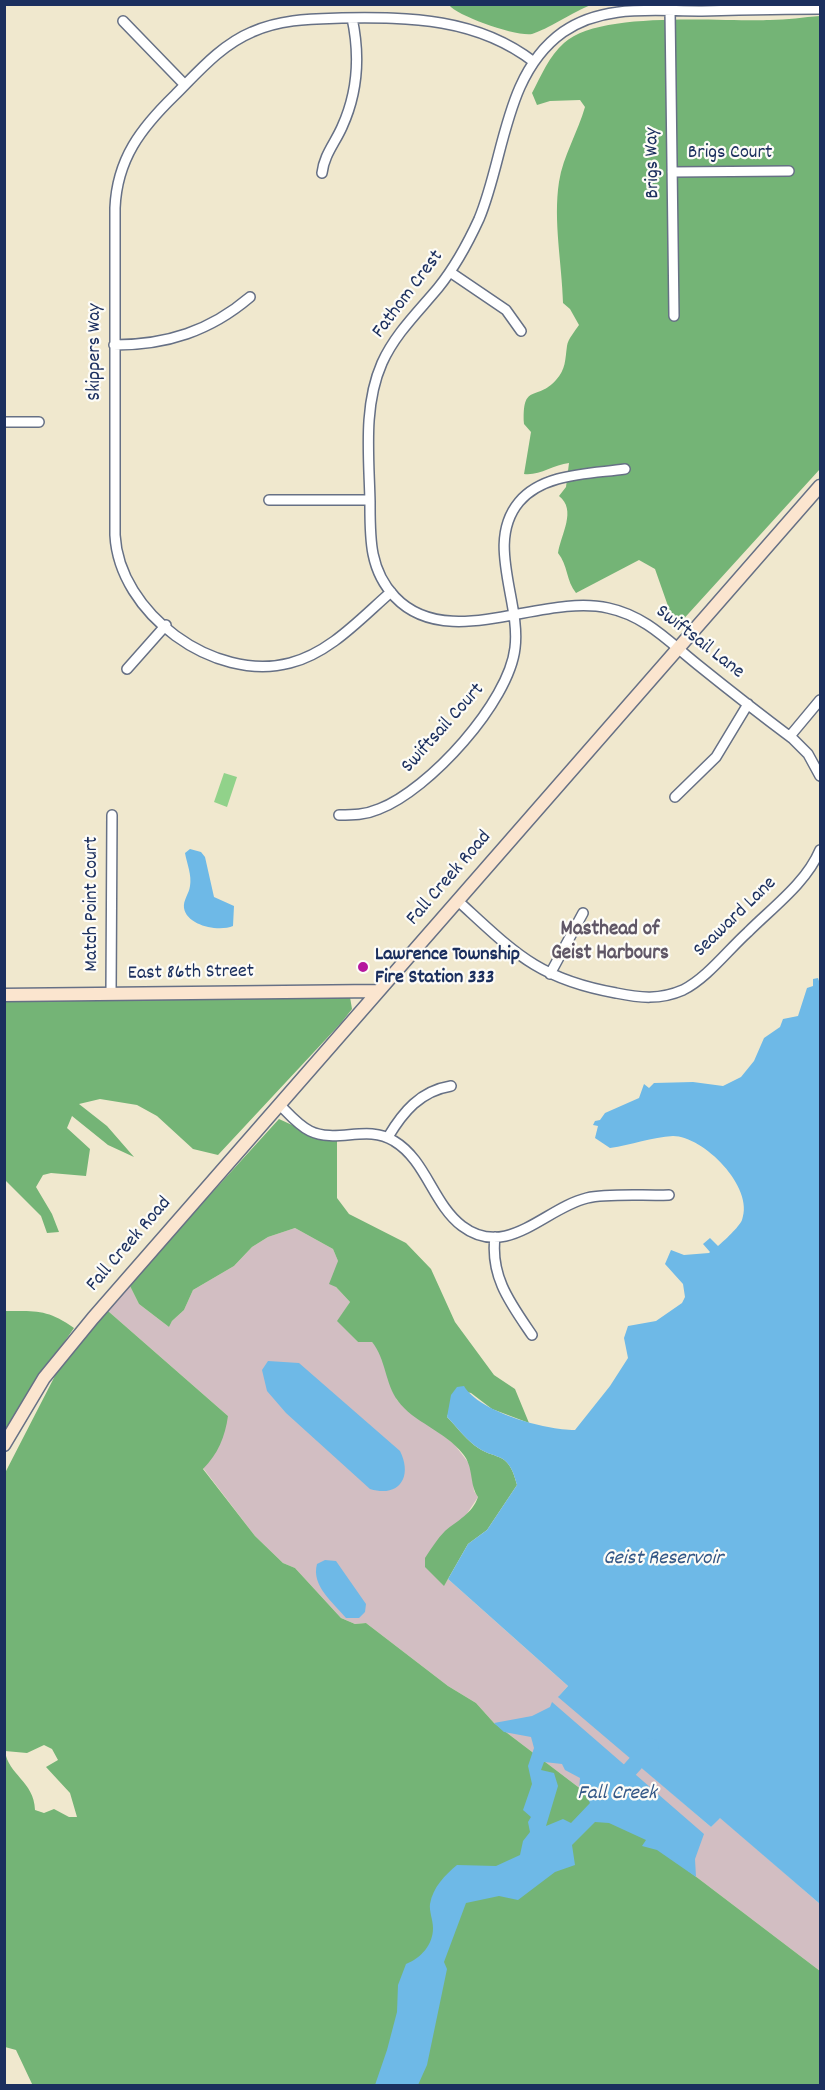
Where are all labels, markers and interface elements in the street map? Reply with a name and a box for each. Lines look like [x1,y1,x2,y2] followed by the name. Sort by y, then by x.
[641,127,667,199] street label: Brigs Way
[688,142,772,166] street label: Brigs Court
[368,246,450,344] street label: Fathom Crest
[84,303,108,401] street label: Skippers Way
[650,601,748,685] street label: Swiftsail Lane
[397,679,491,779] street label: Swiftsail Court
[402,827,498,931] street label: Fall Creek Road
[81,836,105,972] street label: Match Point Court
[689,872,783,964] street label: Seaward Lane
[551,918,669,968] district label: Masthead of Geist Harbours
[375,944,520,991] place label: Lawrence Township Fire Station 333
[356,960,370,974] marker: Lawrence Township Fire Station 333
[128,961,254,987] street label: East 86th Street
[82,1193,178,1297] street label: Fall Creek Road
[603,1547,723,1573] water label: Geist Reservoir
[577,1782,657,1808] water label: Fall Creek

